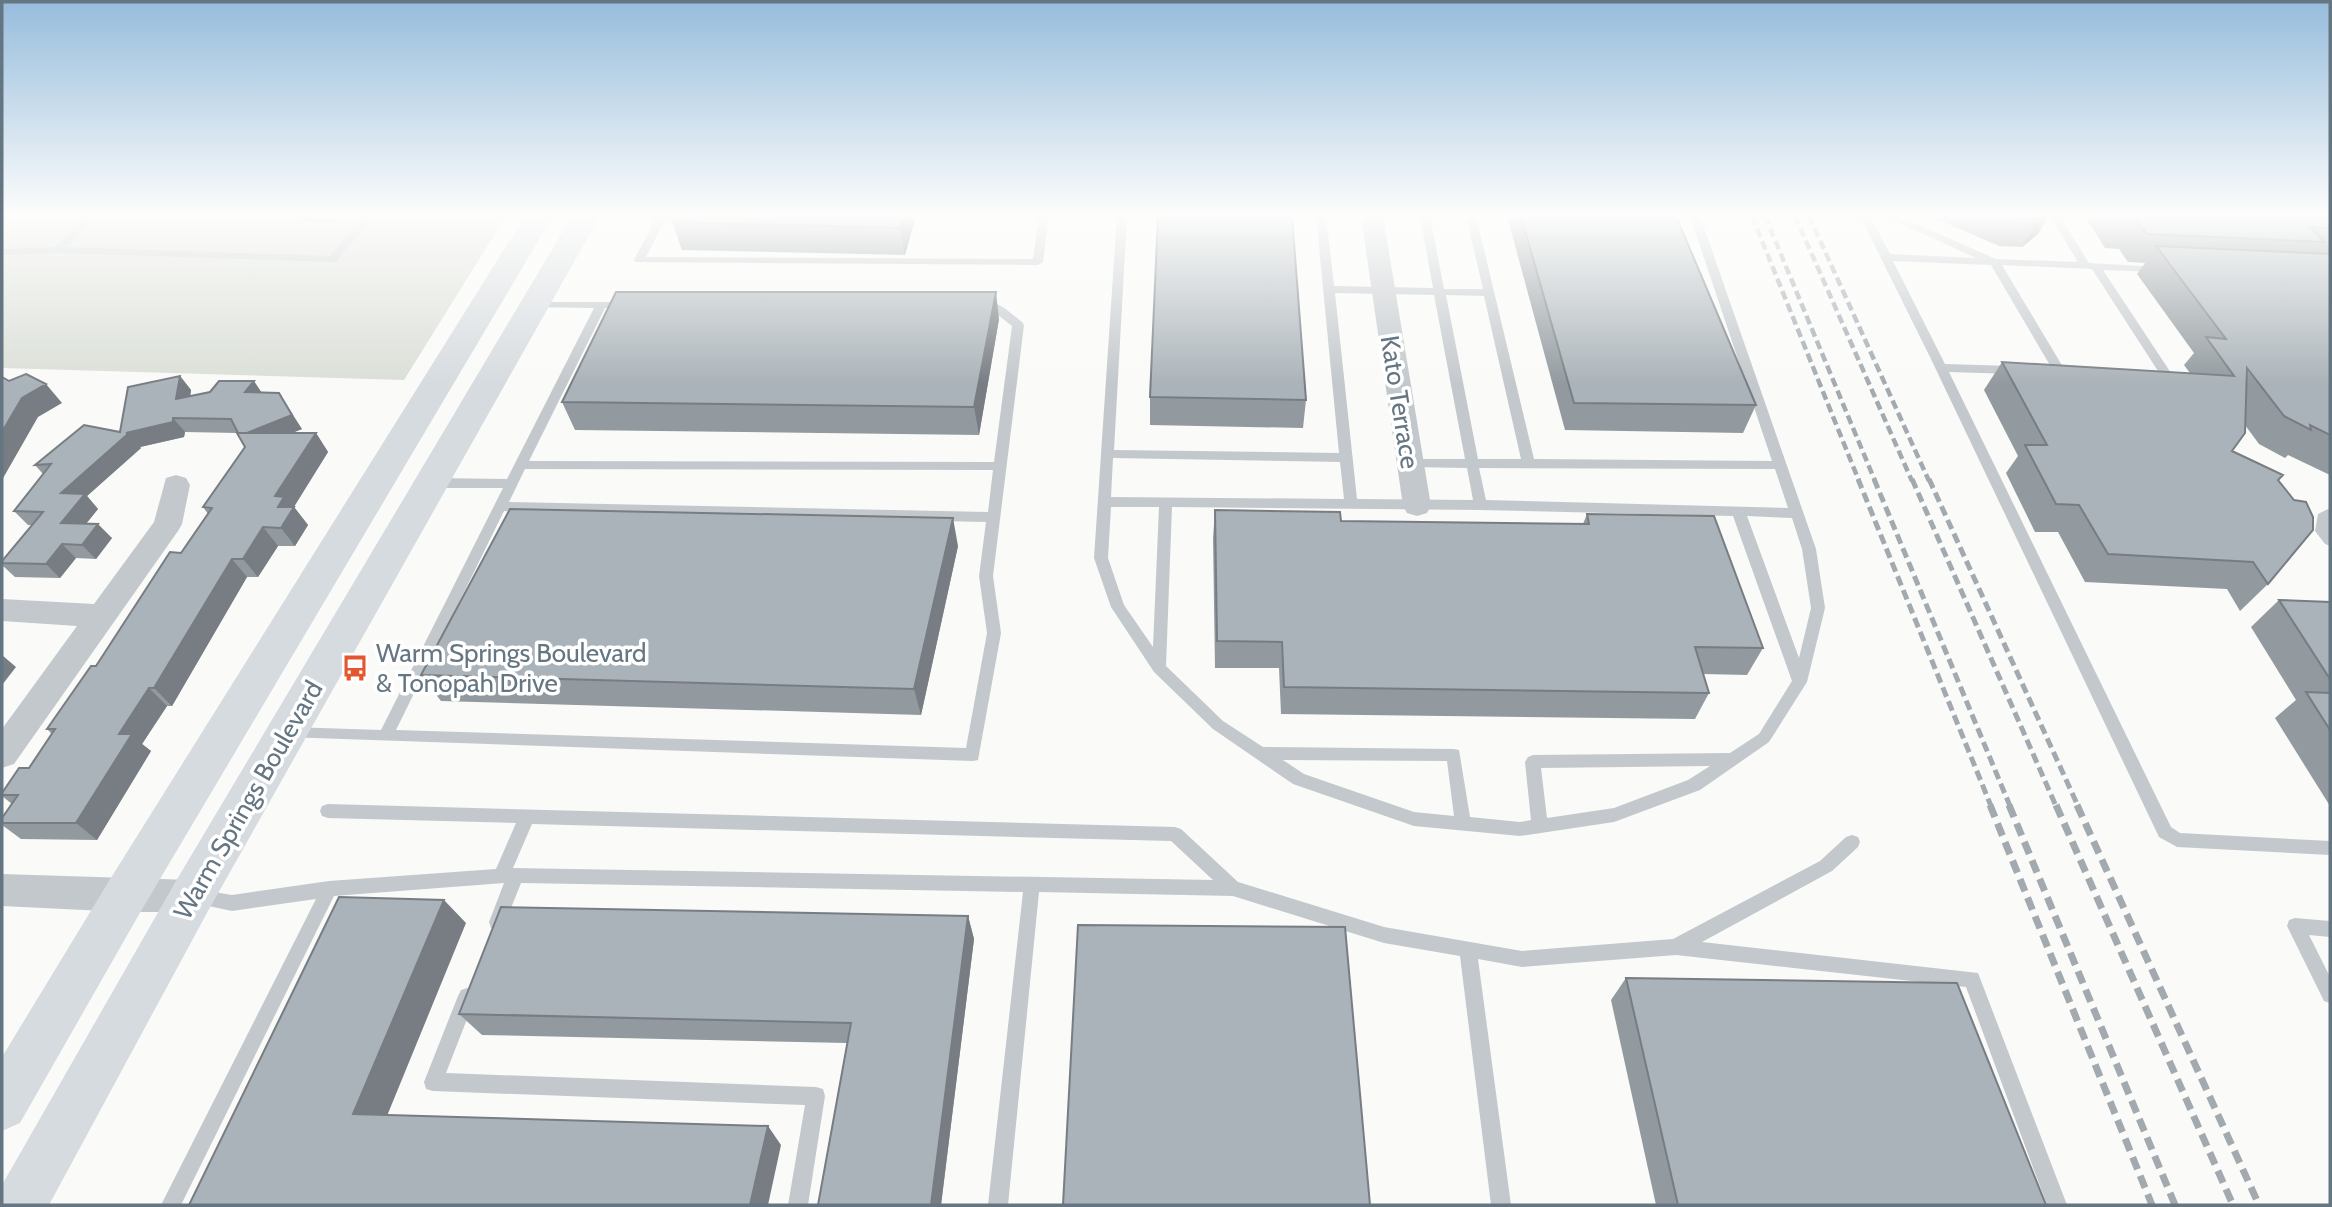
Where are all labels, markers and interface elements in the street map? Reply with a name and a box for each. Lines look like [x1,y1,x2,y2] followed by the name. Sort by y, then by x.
[1374,333,1426,471] street label: Kato Terrace
[376,637,646,699] place label: Warm Springs Boulevard & Tonopah Drive
[340,653,370,683] bus stop icon: Warm Springs Boulevard & Tonopah Drive
[167,675,329,925] street label: Warm Springs Boulevard

